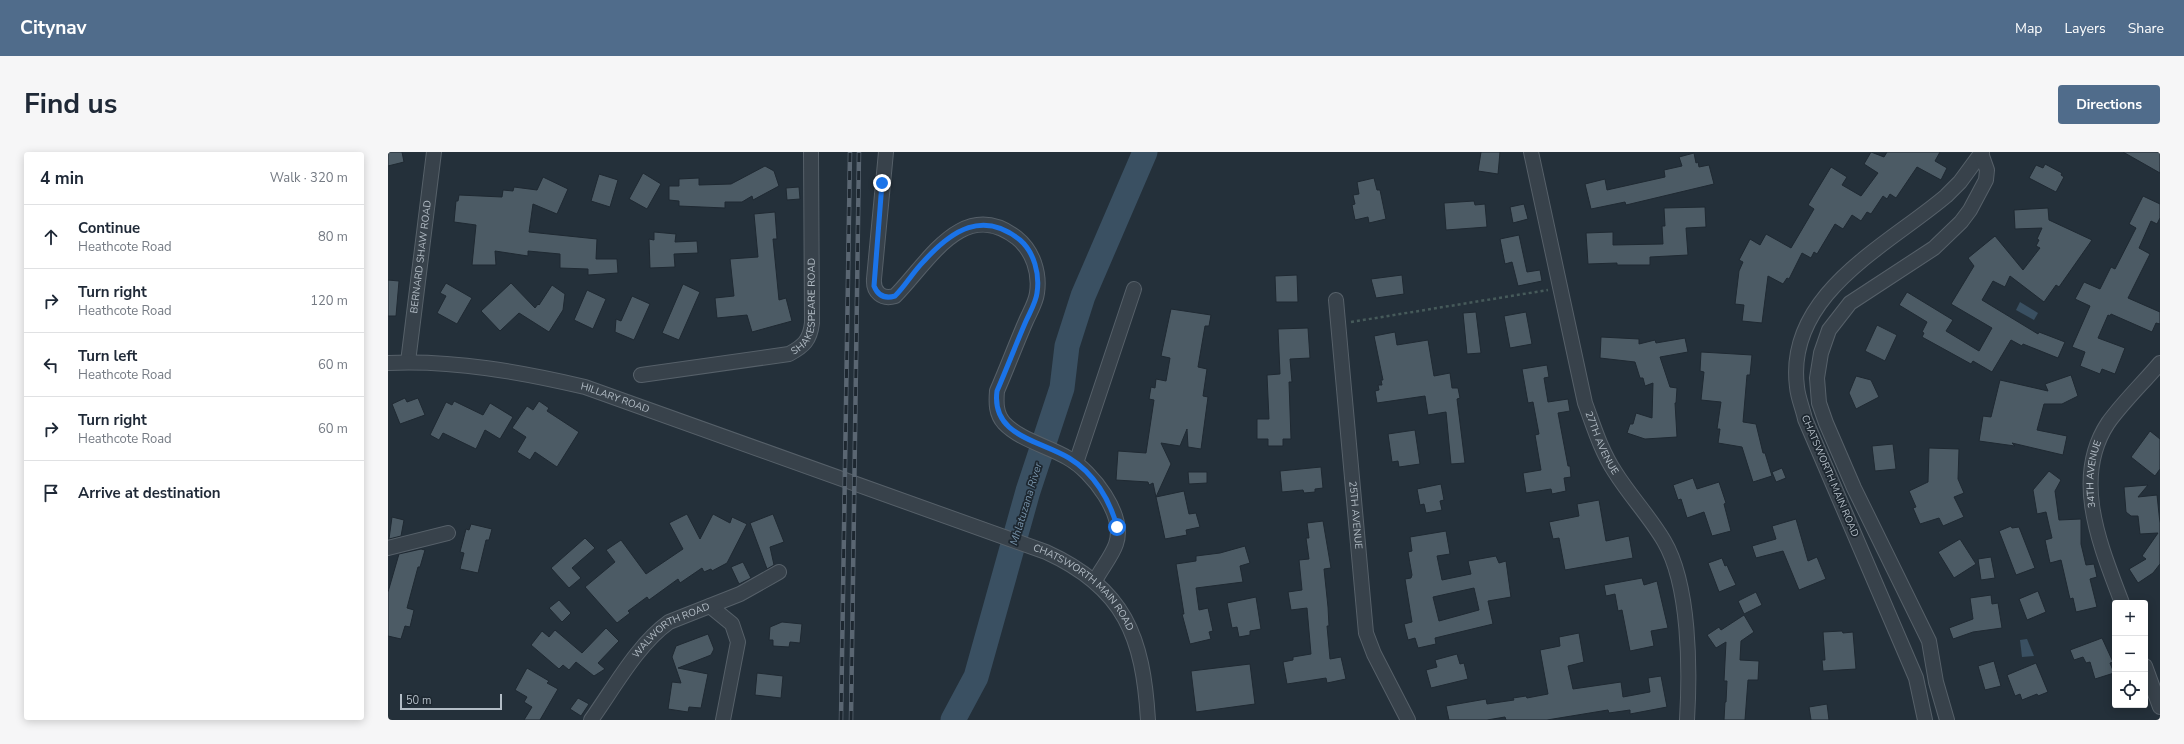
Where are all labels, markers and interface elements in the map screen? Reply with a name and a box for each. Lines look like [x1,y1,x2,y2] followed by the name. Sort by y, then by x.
[20,15,87,41] text: Citynav
[2015,19,2042,38] text: Map
[2064,19,2106,38] text: Layers
[2128,19,2164,38] text: Share
[24,85,118,123] text: Find us
[2058,85,2160,124] button: Directions
[40,167,84,190] text: 4 min
[270,169,348,187] text: Walk · 320 m
[873,174,891,192] route end
[407,199,435,314] street label: BERNARD SHAW ROAD
[78,218,140,238] text: Continue
[40,226,62,248] icon: ahead
[318,228,348,246] text: 80 m
[78,238,172,256] text: Heathcote Road
[788,258,819,358] street label: SHAKESPEARE ROAD
[78,282,147,302] text: Turn right
[40,290,62,312] icon: right
[310,292,348,310] text: 120 m
[78,302,172,320] text: Heathcote Road
[78,346,137,366] text: Turn left
[40,354,62,376] icon: left
[318,356,348,374] text: 60 m
[78,366,172,384] text: Heathcote Road
[579,379,651,417] street label: HILLARY ROAD
[1582,409,1622,478] street label: 27TH AVENUE
[78,410,147,430] text: Turn right
[1798,413,1862,539] street label: CHATSWORTH MAIN ROAD
[40,418,62,440] icon: right
[318,420,348,438] text: 60 m
[78,430,172,448] text: Heathcote Road
[2083,438,2105,509] street label: 34TH AVENUE
[1006,460,1046,547] water label: Mhlatuzana River
[1345,481,1365,550] street label: 25TH AVENUE
[40,482,62,504] icon: arrive
[78,483,221,503] text: Arrive at destination
[1108,518,1126,536] route start
[1031,541,1137,633] street label: CHATSWORTH MAIN ROAD
[629,600,712,661] street label: WALWORTH ROAD
[2112,600,2148,708] map controls
[2112,600,2148,636] button: +
[2112,636,2148,672] button: −
[2112,672,2148,708] button: locate
[400,692,502,711] scale bar
[406,693,431,708] text: 50 m

